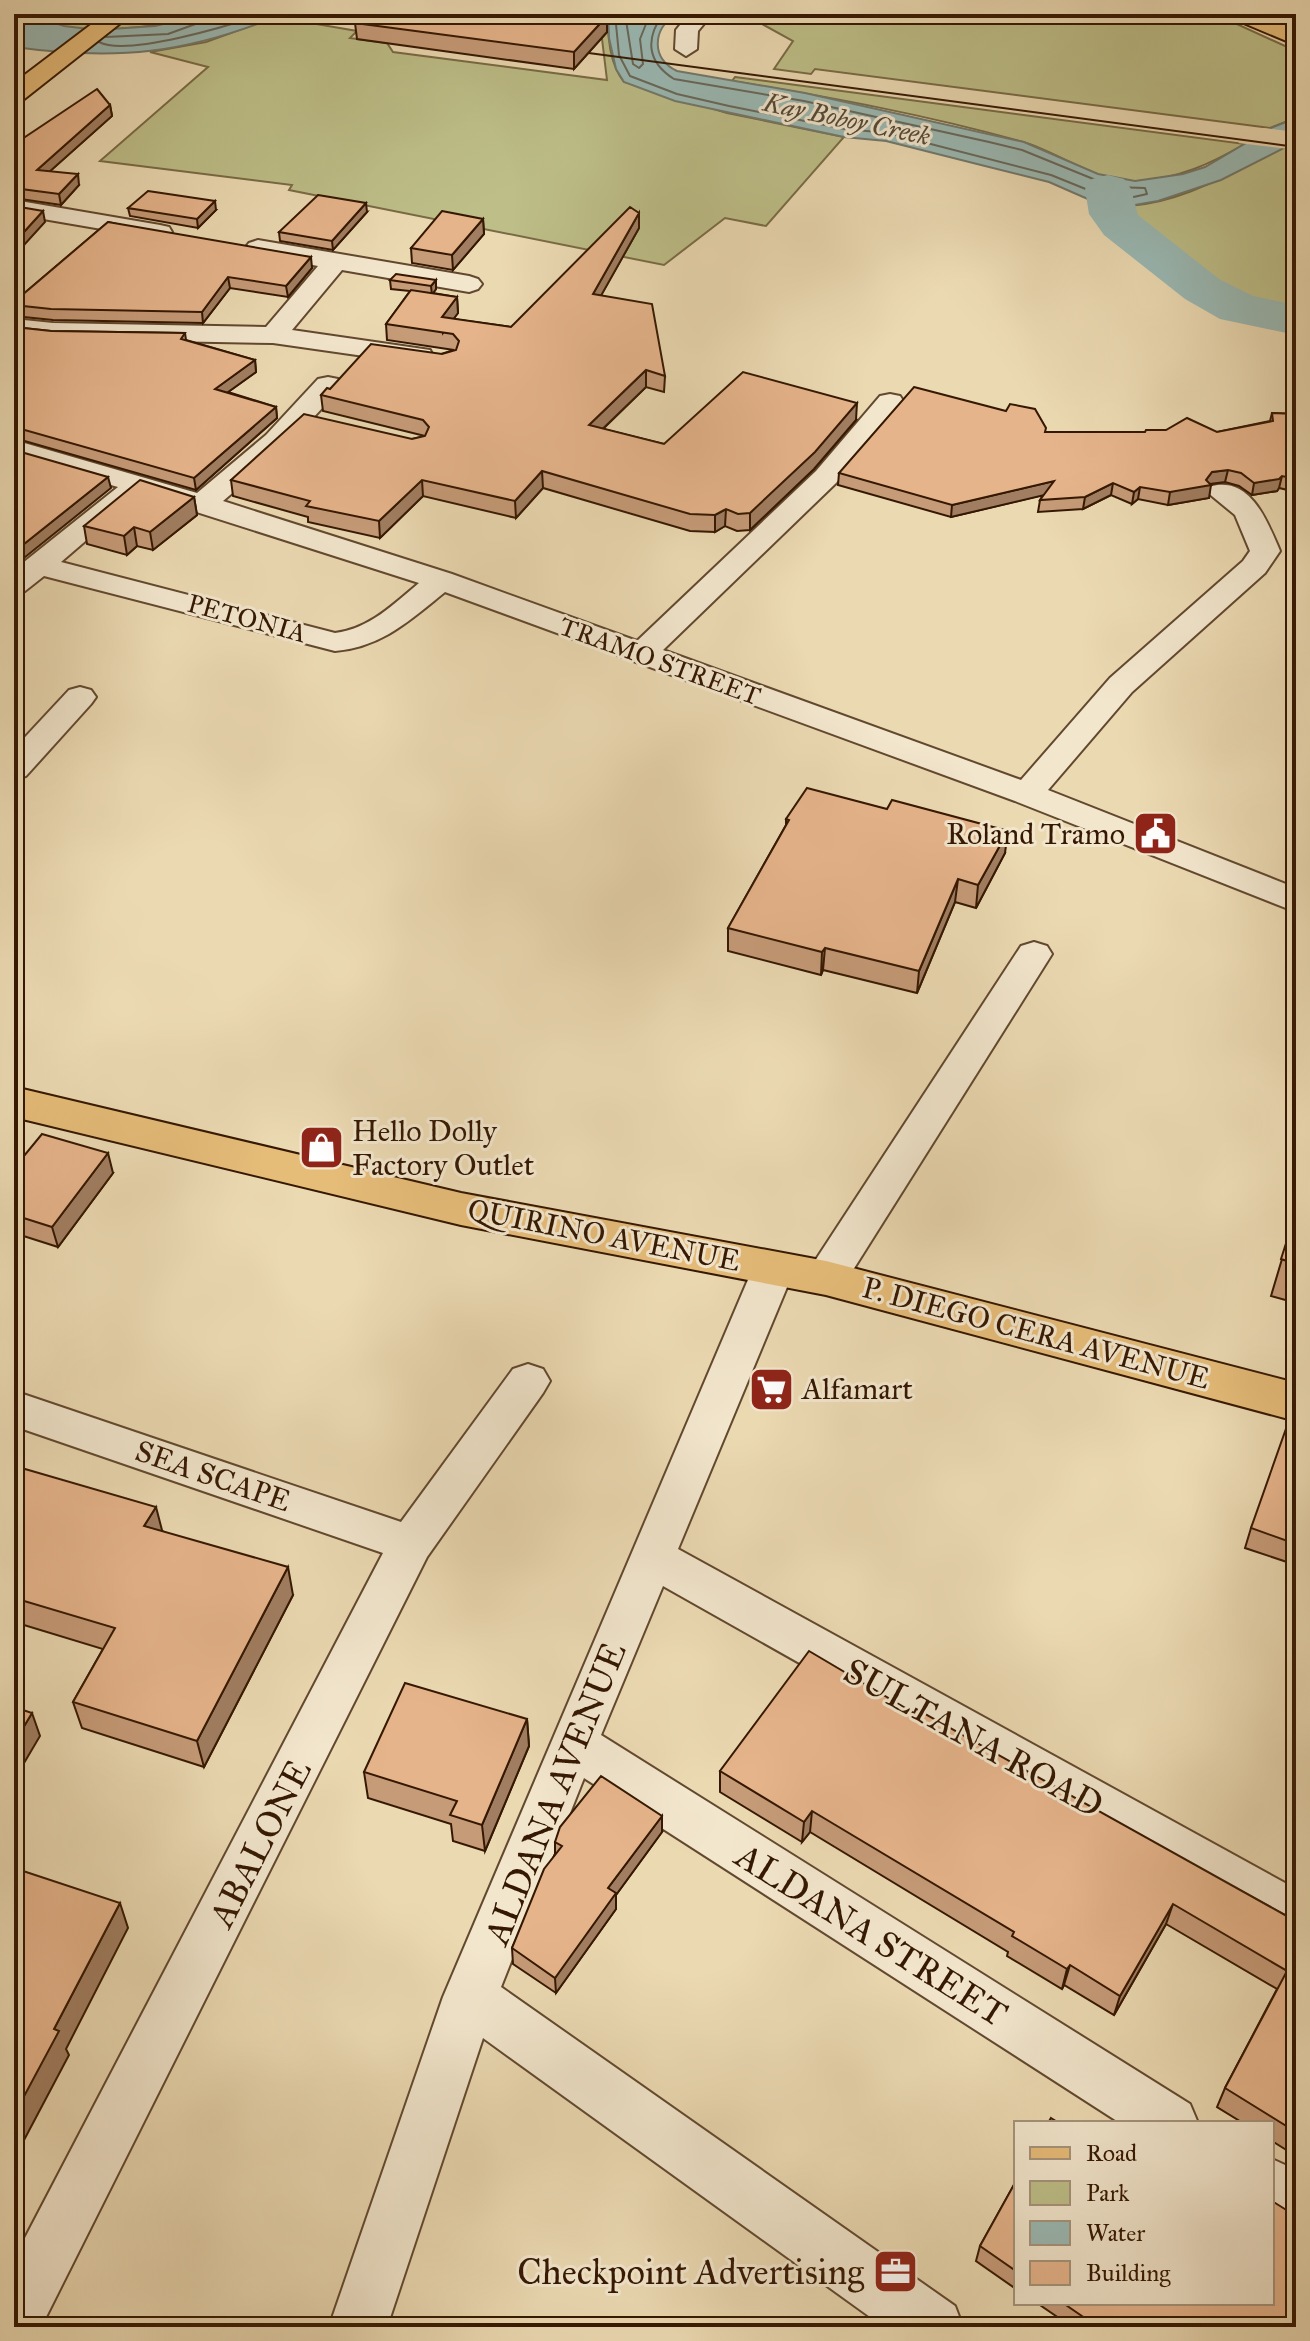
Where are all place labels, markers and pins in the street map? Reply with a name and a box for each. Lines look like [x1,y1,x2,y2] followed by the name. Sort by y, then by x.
[1132,810,1180,858] public building icon: Roland Tramo
[946,816,1125,852] place label: Roland Tramo
[352,1113,535,1183] place label: Hello Dolly Factory Outlet
[297,1124,345,1172] shop icon: Hello Dolly Factory Outlet
[747,1365,795,1413] supermarket icon: Alfamart
[800,1371,913,1407] place label: Alfamart
[871,2247,919,2295] office icon: Checkpoint Advertising
[517,2250,864,2294] place label: Checkpoint Advertising

